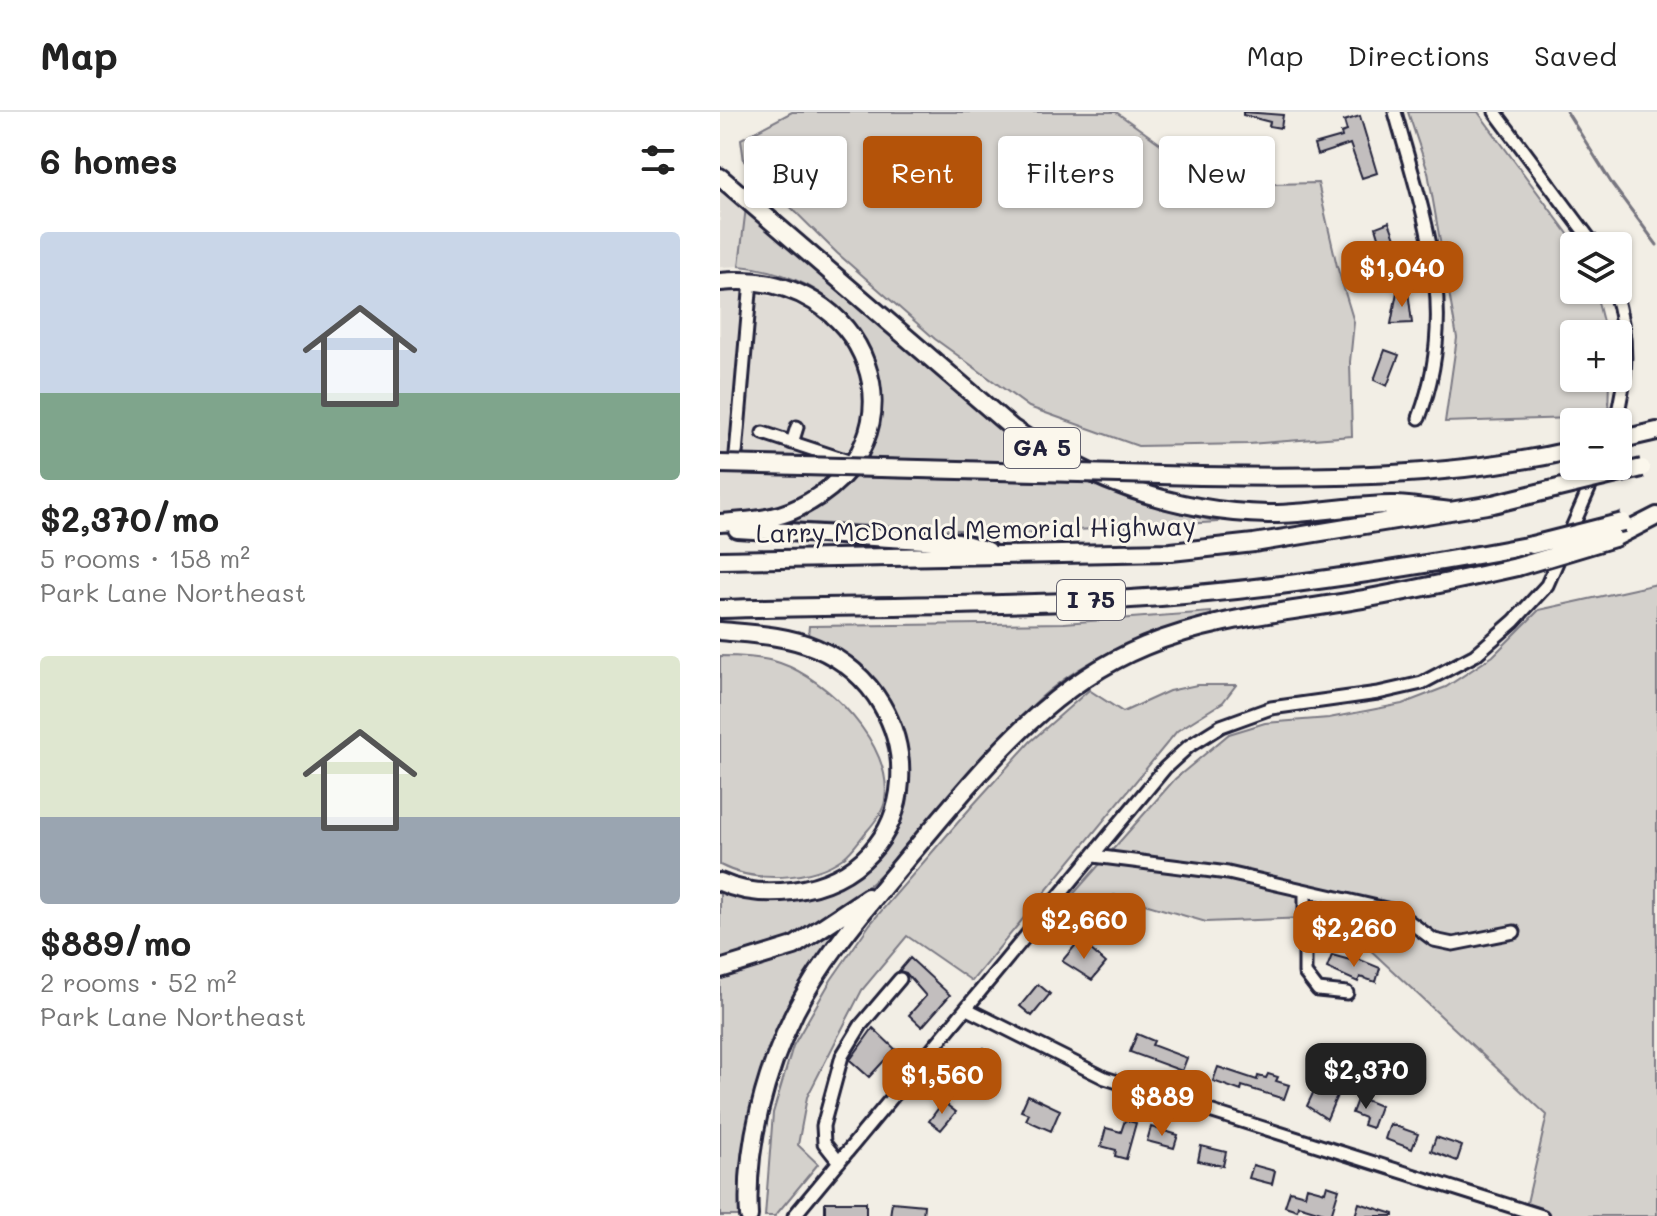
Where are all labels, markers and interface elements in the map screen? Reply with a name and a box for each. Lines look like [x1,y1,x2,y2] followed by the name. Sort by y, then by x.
[40,30,118,80] text: Map
[1247,37,1304,73] text: Map
[1348,37,1490,73] text: Directions
[1534,37,1617,73] text: Saved
[744,136,847,208] chip: Buy
[863,136,982,208] chip: Rent
[998,136,1143,208] chip: Filters
[1159,136,1275,208] chip: New
[40,138,178,183] text: 6 homes
[636,138,680,182] icon: filters
[1560,232,1632,480] map controls
[1560,232,1632,304] button: layers
[1337,241,1467,309] pin: $1,040
[1359,250,1445,284] text: $1,040
[288,284,432,428] icon: home
[1560,320,1632,392] button: +
[1560,408,1632,480] button: −
[1004,428,1080,468] road number: GA 5
[40,496,219,541] text: $2,370/mo
[756,508,1196,550] street label: Larry McDonald Memorial Highway
[40,541,250,575] text: 5 rooms · 158 m²
[40,575,306,609] text: Park Lane Northeast
[1057,580,1125,620] road number: I 75
[288,708,432,852] icon: home
[1019,893,1149,961] pin: $2,660
[1289,901,1419,969] pin: $2,260
[1041,902,1127,936] text: $2,660
[1311,910,1397,944] text: $2,260
[40,920,191,965] text: $889/mo
[40,965,237,999] text: 2 rooms · 52 m²
[40,999,306,1033] text: Park Lane Northeast
[1301,1043,1431,1111] pin: $2,370
[877,1048,1007,1116] pin: $1,560
[1323,1052,1409,1086] text: $2,370
[900,1057,984,1091] text: $1,560
[1115,1070,1209,1138] pin: $889
[1130,1079,1194,1113] text: $889

